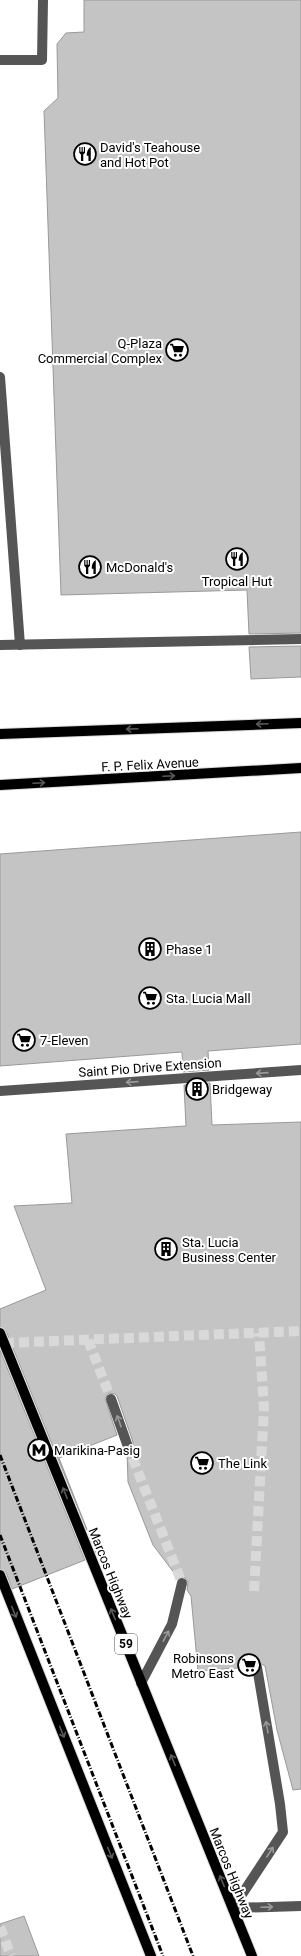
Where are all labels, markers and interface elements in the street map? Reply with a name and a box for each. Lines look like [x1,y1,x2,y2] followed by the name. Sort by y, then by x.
[100,140,200,170] place label: David's Teahouse and Hot Pot
[72,141,98,167] restaurant icon: David's Teahouse and Hot Pot
[38,336,163,366] place label: Q-Plaza Commercial Complex
[164,337,190,363] supermarket icon: Q-Plaza Commercial Complex
[224,546,250,572] restaurant icon: Tropical Hut
[77,554,103,580] restaurant icon: McDonald's
[106,560,174,575] place label: McDonald's
[202,574,272,589] place label: Tropical Hut
[256,720,269,728] one-way arrow
[126,725,139,733] one-way arrow
[101,754,199,775] street label: F. P. Felix Avenue
[162,772,175,779] one-way arrow
[32,779,45,787] one-way arrow
[137,936,163,962] building icon: Phase 1
[166,942,213,957] place label: Phase 1
[137,985,163,1011] supermarket icon: Sta. Lucia Mall
[166,991,251,1006] place label: Sta. Lucia Mall
[11,1027,37,1053] supermarket icon: 7-Eleven
[40,1033,89,1048] place label: 7-Eleven
[78,1055,222,1080] street label: Saint Pio Drive Extension
[256,1069,269,1076] one-way arrow
[184,1076,210,1102] building icon: Bridgeway
[126,1078,139,1085] one-way arrow
[212,1082,272,1097] place label: Bridgeway
[182,1235,277,1265] place label: Sta. Lucia Business Center
[153,1236,179,1262] building icon: Sta. Lucia Business Center
[115,1415,122,1428] one-way arrow
[26,1437,52,1463] metro station icon: Marikina-Pasig
[54,1443,140,1458] place label: Marikina-Pasig
[189,1450,215,1476] supermarket icon: The Link
[218,1456,267,1471] place label: The Link
[60,1488,68,1500] one-way arrow
[85,1526,136,1621] street label: Marcos Highway
[11,1605,19,1617] one-way arrow
[109,1608,117,1620] one-way arrow
[163,1630,170,1642] one-way arrow
[115,1634,137,1654] road number: 59
[171,1651,234,1681] place label: Robinsons Metro East
[236,1652,262,1678] supermarket icon: Robinsons Metro East
[263,1721,271,1734] one-way arrow
[59,1726,67,1738] one-way arrow
[168,1755,176,1767] one-way arrow
[206,1826,257,1921] street label: Marcos Highway
[266,1846,274,1858] one-way arrow
[107,1847,115,1859] one-way arrow
[217,1875,225,1887] one-way arrow
[260,1904,273,1911] one-way arrow

